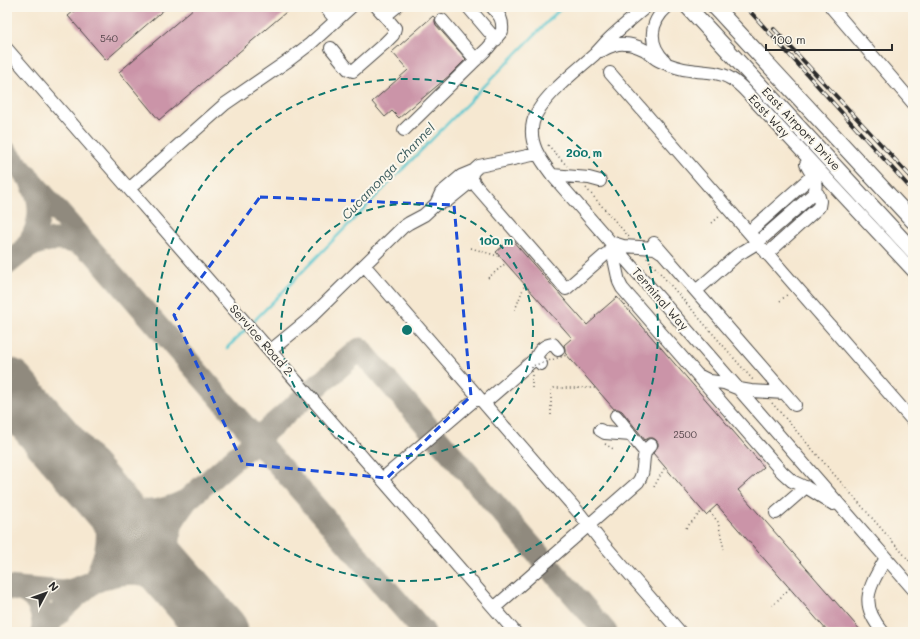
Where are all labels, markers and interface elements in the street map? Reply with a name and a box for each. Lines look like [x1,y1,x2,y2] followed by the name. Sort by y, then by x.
[766,26,892,52] scale bar
[100,31,118,45] house number: 540
[772,31,806,47] text: 100 m
[759,83,845,174] street label: East Airport Drive
[746,90,794,140] street label: East Way
[337,118,439,222] water label: Cucamonga Channel
[566,144,602,160] text: 200 m
[479,232,513,248] text: 100 m
[629,263,693,333] street label: Terminal Way
[227,301,297,378] street label: Service Road 2
[400,323,414,337] centre of rings
[673,427,697,441] house number: 2500
[26,573,66,613] north arrow
[46,578,62,594] text: N

